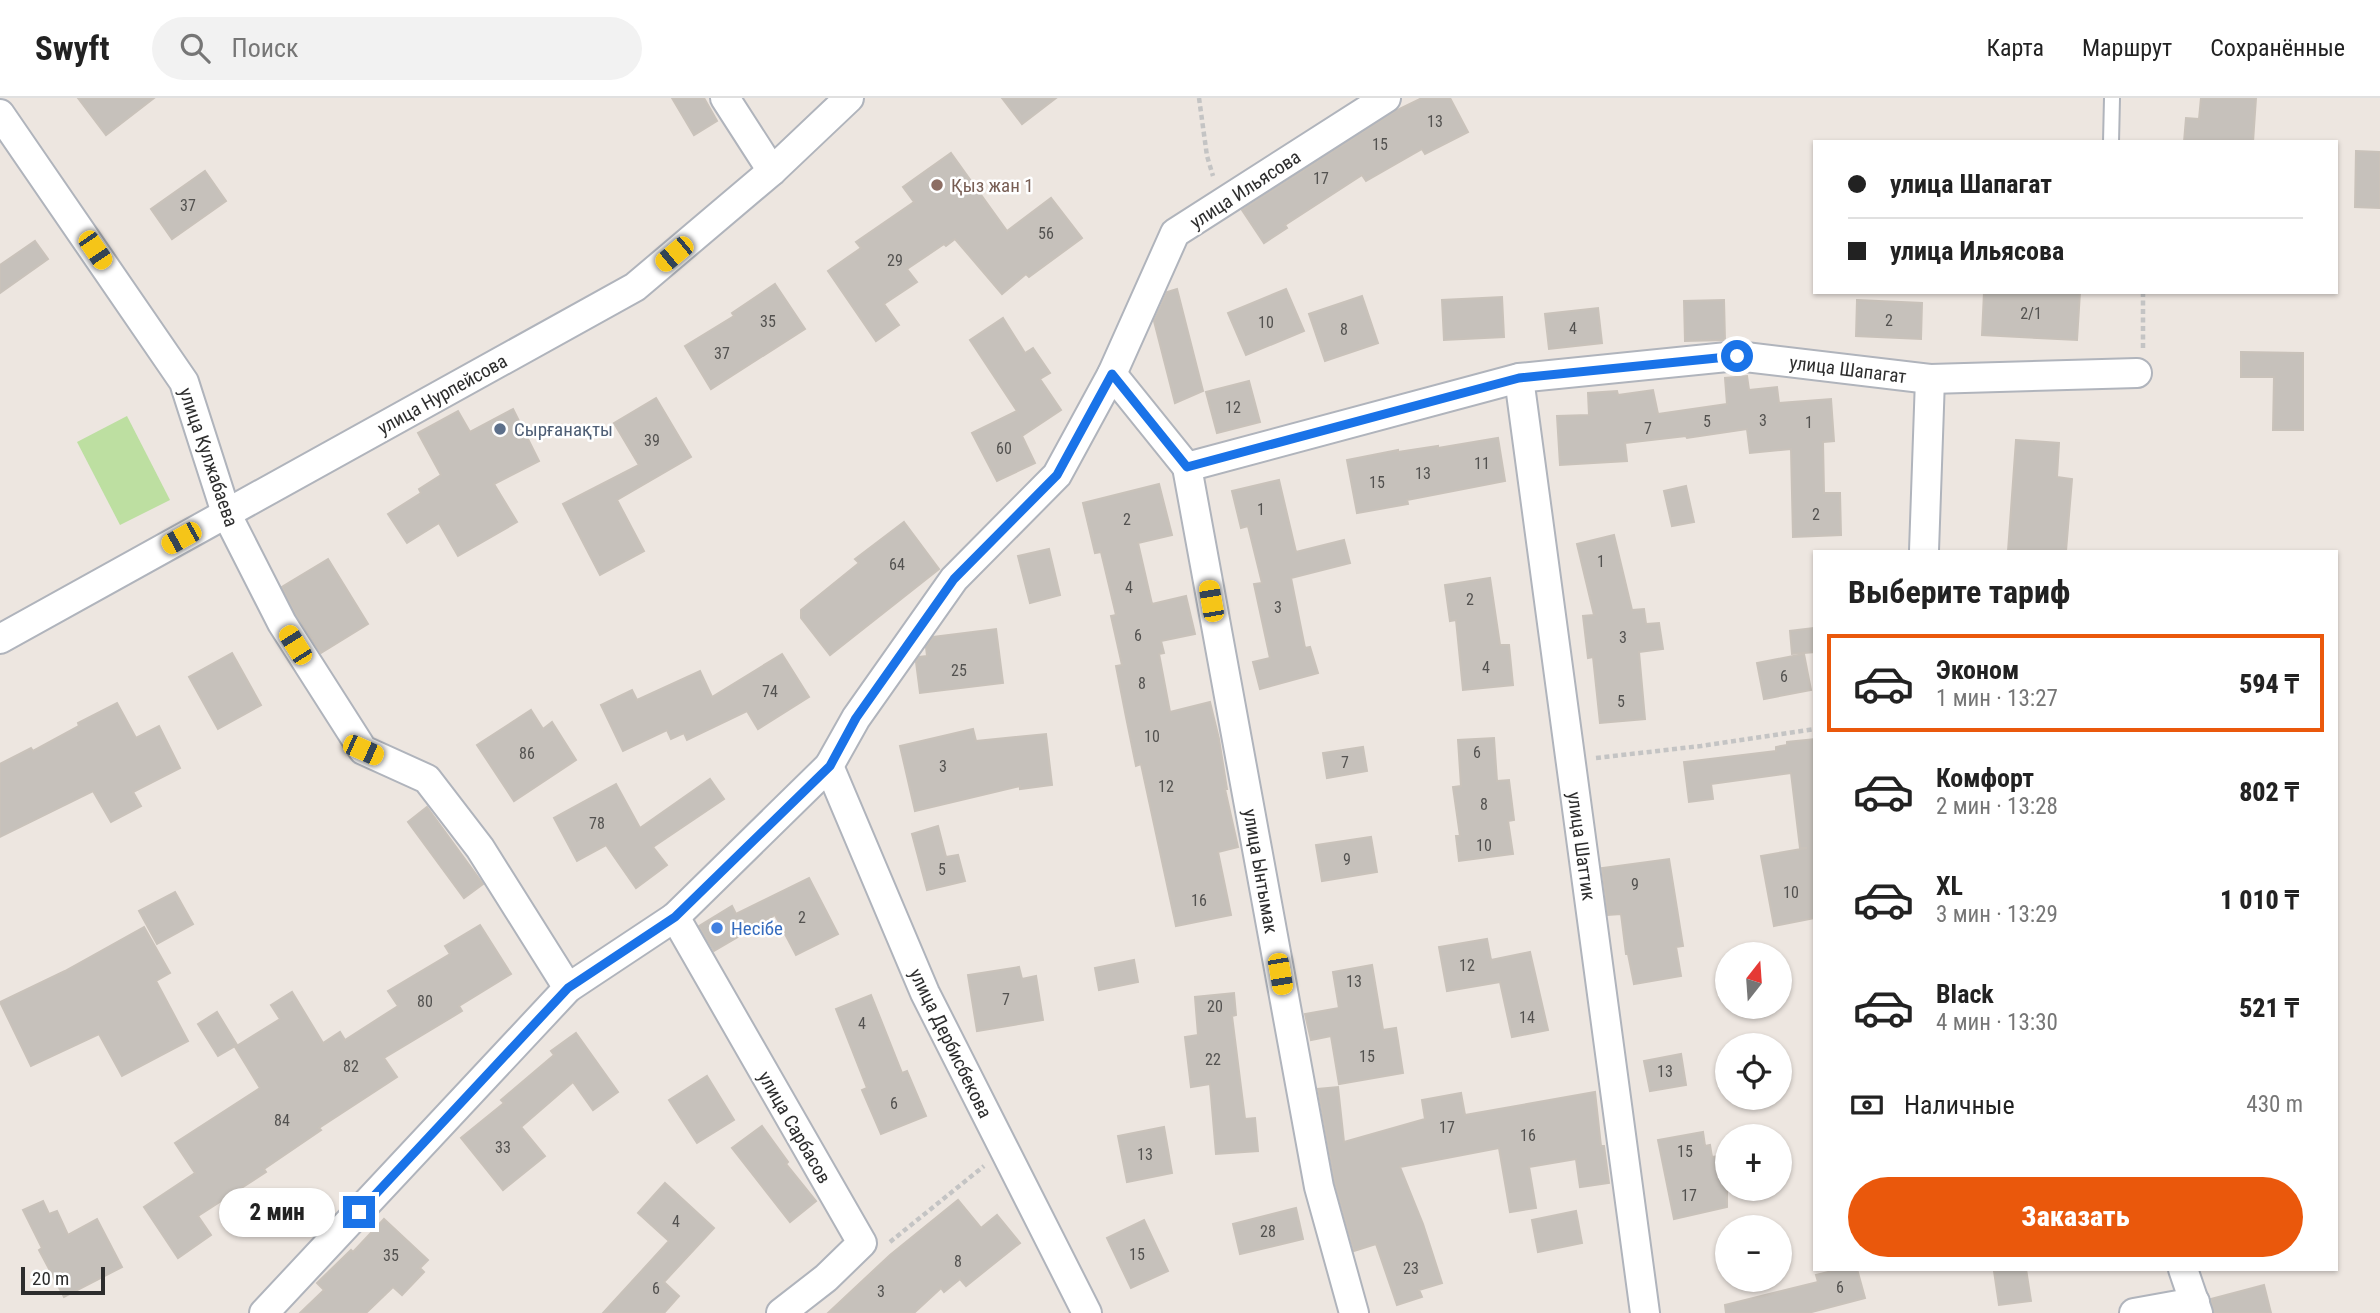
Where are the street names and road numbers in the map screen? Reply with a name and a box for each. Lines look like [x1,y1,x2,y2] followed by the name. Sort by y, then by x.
[1186,145,1305,234] street label: улица Ильясова
[373,349,511,440] street label: улица Нурпейсова
[1788,351,1908,388] street label: улица Шапагат
[174,385,243,530] street label: улица Кулжабаева
[1562,790,1601,902] street label: улица Шаттик
[1238,807,1283,935] street label: улица Ынтымак
[904,965,997,1122] street label: улица Дербисбекова
[753,1067,836,1187] street label: улица Сарбасов

